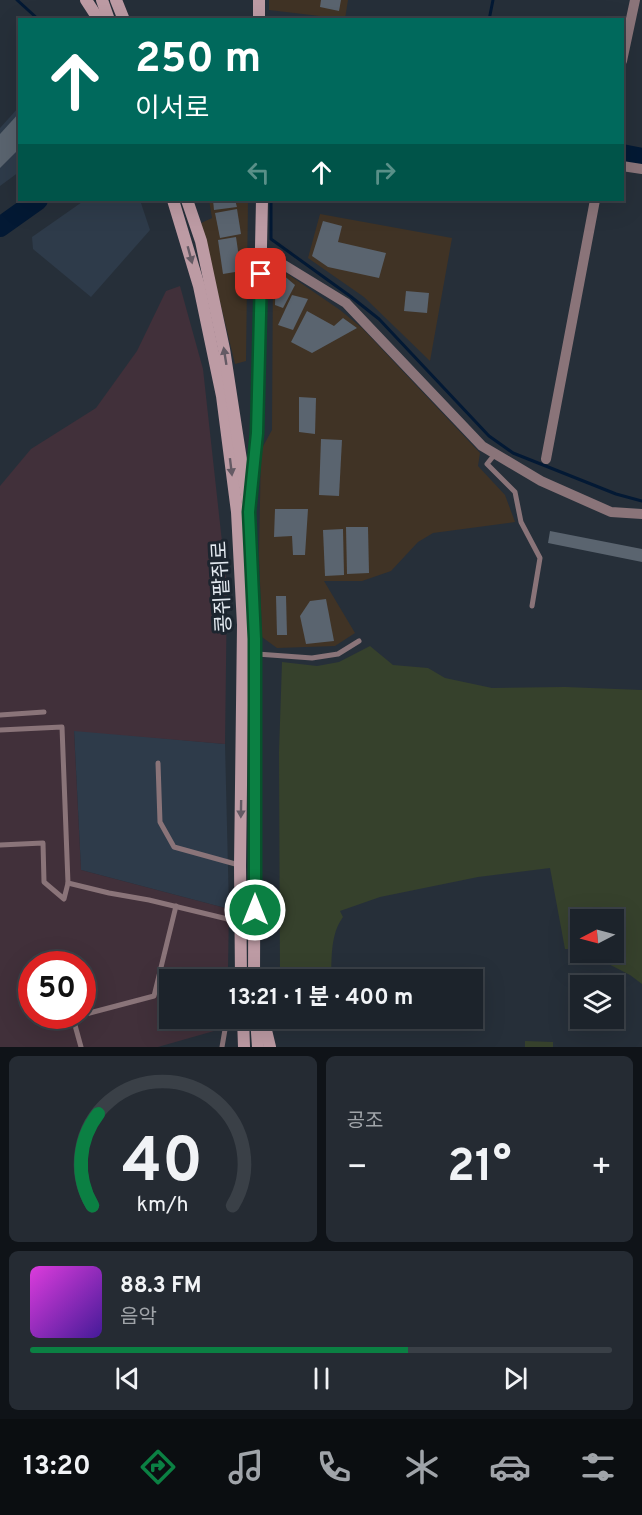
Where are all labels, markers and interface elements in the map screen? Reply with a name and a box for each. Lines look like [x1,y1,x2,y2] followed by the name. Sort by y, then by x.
[135,34,261,87] text: 250 m
[36,42,114,120] icon: ahead
[135,93,210,127] text: 이서로
[242,156,275,189] icon: left
[305,156,338,189] icon: ahead
[368,156,401,189] icon: right
[186,246,196,265] one-way arrow
[235,248,286,299] pin
[244,257,277,290] icon: arrive
[220,346,229,365] one-way arrow
[226,458,236,477] one-way arrow
[208,540,238,634] street label: 콩쥐팥쥐로
[236,799,246,818] one-way arrow
[223,878,287,942] position arrow
[570,909,624,963] north arrow
[570,909,624,1029] map controls
[18,951,96,1029] speed limit sign: 50
[570,975,624,1029] button: layers
[229,985,413,1012] text: 13:21 · 1 분 · 400 m
[347,1109,383,1135] text: 공조
[122,1125,203,1204] text: 40
[447,1140,511,1197] text: 21°
[347,1148,368,1190] text: −
[591,1148,612,1190] text: +
[137,1192,189,1219] text: km/h
[120,1273,202,1300] text: 88.3 FM
[120,1305,157,1331] text: 음악
[111,1362,144,1395] icon: previous
[305,1362,338,1395] icon: pause
[499,1362,532,1395] icon: next
[137,1446,179,1488] icon: directions
[225,1446,267,1488] icon: music
[313,1446,355,1488] icon: phone
[401,1446,443,1488] icon: climate
[489,1446,531,1488] icon: car
[577,1446,619,1488] icon: filters
[23,1450,91,1484] text: 13:20

